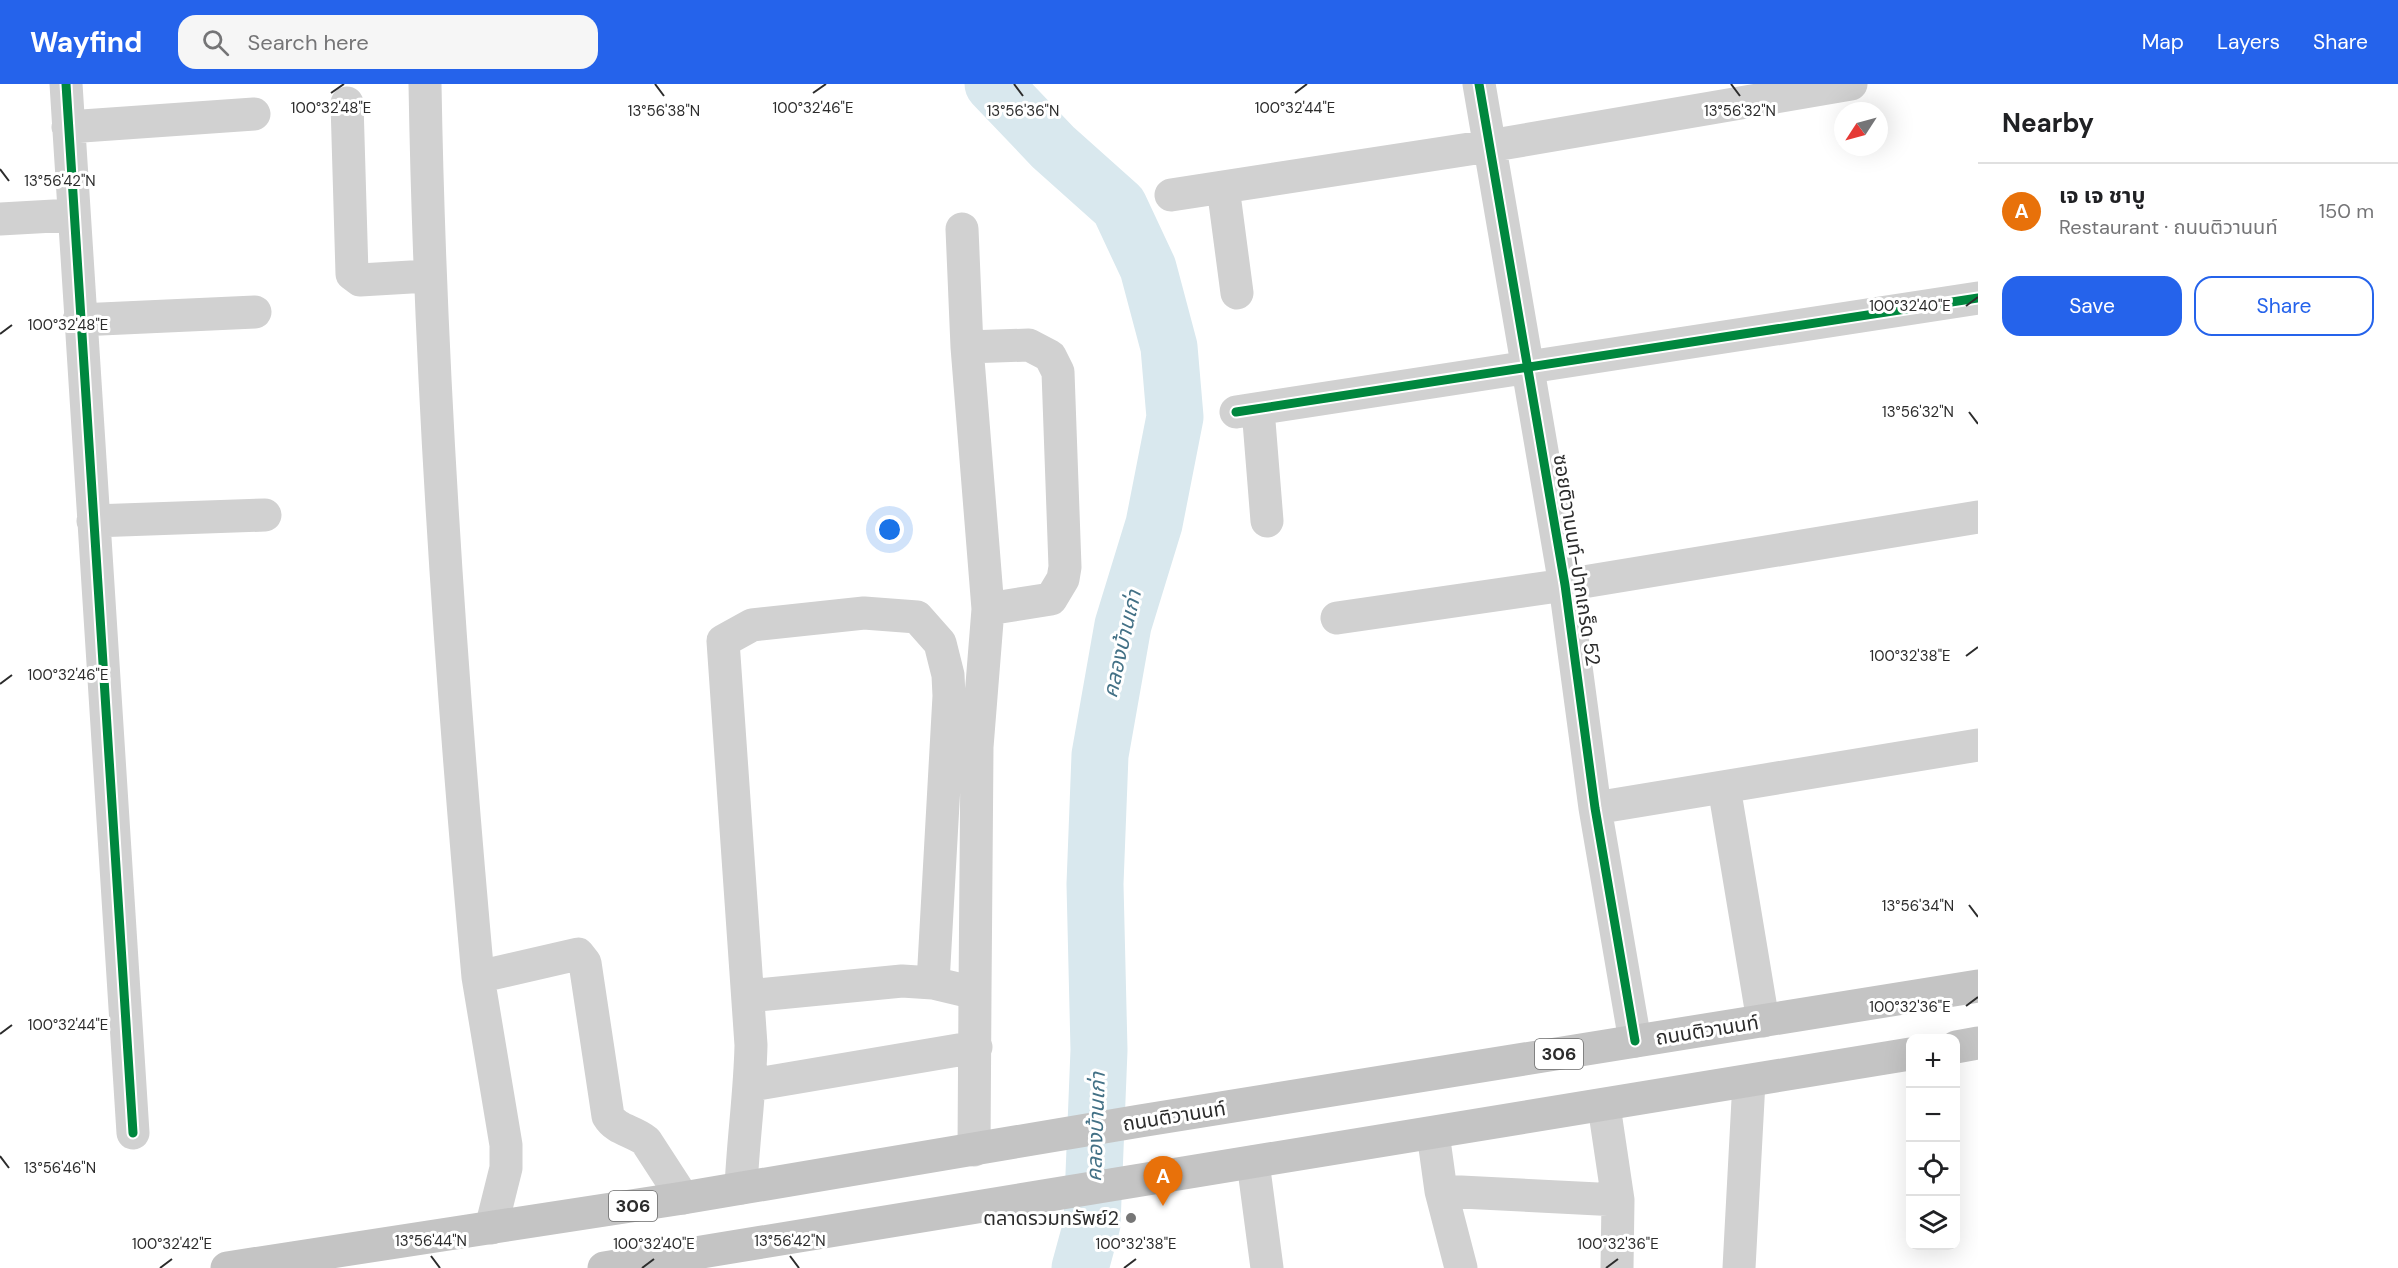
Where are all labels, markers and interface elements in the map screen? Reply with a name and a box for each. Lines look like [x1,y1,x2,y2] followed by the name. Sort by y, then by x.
[178,15,598,69] search box
[30,24,142,61] text: Wayfind
[199,26,232,59] icon: search
[247,28,369,57] text: Search here
[2142,28,2184,56] text: Map
[2217,28,2280,56] text: Layers
[2313,28,2368,56] text: Share
[291,98,371,118] text: 100°32'48"E
[773,98,853,118] text: 100°32'46"E
[1255,98,1335,118] text: 100°32'44"E
[628,101,700,121] text: 13°56'38"N
[987,101,1059,121] text: 13°56'36"N
[1704,101,1776,121] text: 13°56'32"N
[1834,102,1888,156] north arrow
[2002,106,2094,140] text: Nearby
[24,171,96,191] text: 13°56'42"N
[2059,181,2145,210] text: เจ เจ ชาบู
[2014,198,2029,224] text: A
[2319,198,2374,224] text: 150 m
[2059,214,2278,240] text: Restaurant · ถนนติวานนท์
[2002,276,2182,336] button: Save
[2194,276,2374,336] button: Share
[1869,296,1951,316] text: 100°32'40"E
[28,315,108,335] text: 100°32'48"E
[1882,402,1954,422] text: 13°56'32"N
[1547,452,1607,668] street label: ซอยติวานนท์-ปากเกร็ด 52
[875,515,904,544] your location
[1096,586,1148,701] water label: คลองบ้านเก่า
[1869,646,1951,666] text: 100°32'38"E
[28,665,108,685] text: 100°32'46"E
[1882,896,1954,916] text: 13°56'34"N
[1869,997,1951,1017] text: 100°32'36"E
[1654,1009,1760,1051] street label: ถนนติวานนท์
[28,1015,108,1035] text: 100°32'44"E
[1906,1034,1960,1250] map controls
[1906,1034,1960,1088] button: +
[1535,1039,1583,1069] road number: 306
[1080,1070,1112,1182] water label: คลองบ้านเก่า
[1906,1088,1960,1142] button: −
[1121,1095,1227,1137] street label: ถนนติวานนท์
[1906,1142,1960,1196] button: locate
[1144,1156,1182,1206] pin: A
[24,1158,96,1178] text: 13°56'46"N
[609,1191,657,1221] road number: 306
[1906,1196,1960,1250] button: layers
[983,1205,1119,1231] place label: ตลาดรวมทรัพย์2
[1124,1211,1138,1225] marker: ตลาดรวมทรัพย์2
[395,1231,467,1251] text: 13°56'44"N
[754,1231,826,1251] text: 13°56'42"N
[132,1234,212,1254] text: 100°32'42"E
[613,1234,695,1254] text: 100°32'40"E
[1095,1234,1177,1254] text: 100°32'38"E
[1577,1234,1659,1254] text: 100°32'36"E

